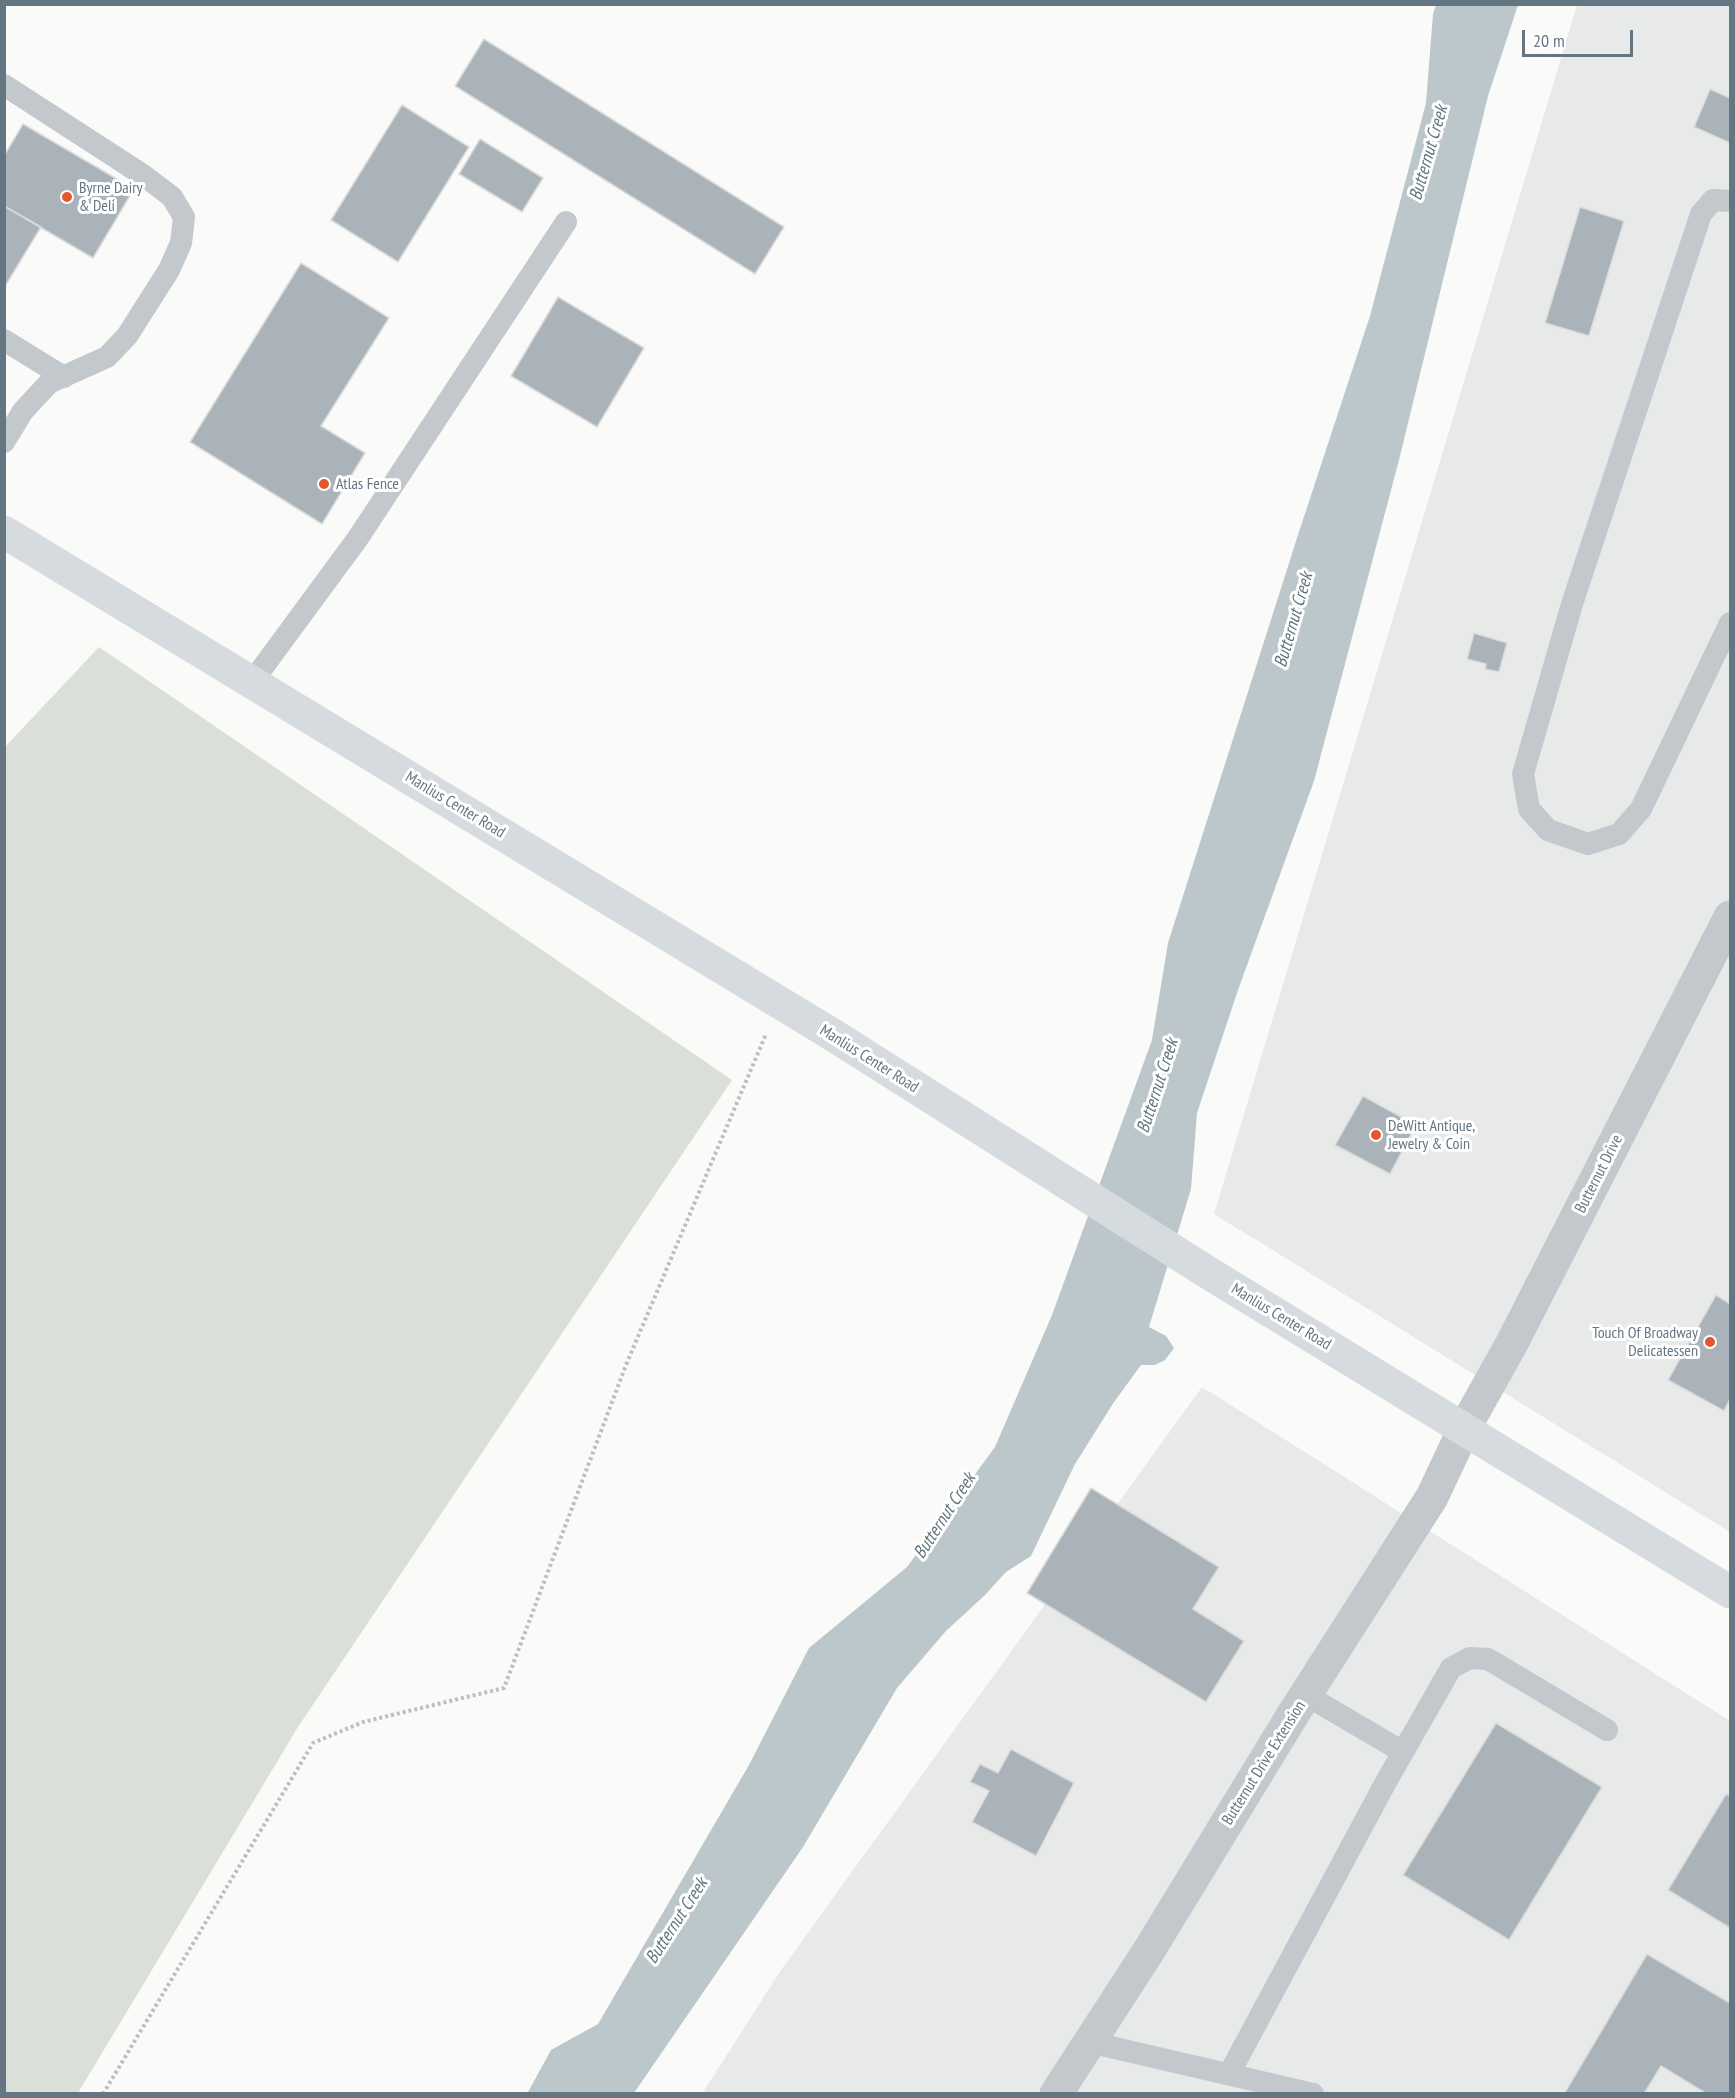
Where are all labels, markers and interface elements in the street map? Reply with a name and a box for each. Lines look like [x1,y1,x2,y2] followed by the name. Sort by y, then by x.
[1525,18,1636,56] scale bar
[1533,29,1565,52] text: 20 m
[1405,103,1453,203] water label: Butternut Creek
[79,178,143,216] place label: Byrne Dairy & Deli
[60,190,74,204] marker: Byrne Dairy & Deli
[336,474,399,494] place label: Atlas Fence
[317,477,331,491] marker: Atlas Fence
[1270,570,1318,670] water label: Butternut Creek
[402,768,508,842] street label: Manlius Center Road
[816,1021,922,1097] street label: Manlius Center Road
[1133,1036,1183,1136] water label: Butternut Creek
[1388,1116,1475,1154] place label: DeWitt Antique, Jewelry & Coin
[1369,1128,1383,1142] marker: DeWitt Antique, Jewelry & Coin
[1571,1132,1627,1216] street label: Butternut Drive
[1228,1280,1334,1354] street label: Manlius Center Road
[1592,1323,1698,1361] place label: Touch Of Broadway Delicatessen
[1703,1335,1717,1349] marker: Touch Of Broadway Delicatessen
[909,1469,981,1563] water label: Butternut Creek
[1218,1697,1310,1829] street label: Butternut Drive Extension
[641,1874,713,1968] water label: Butternut Creek

